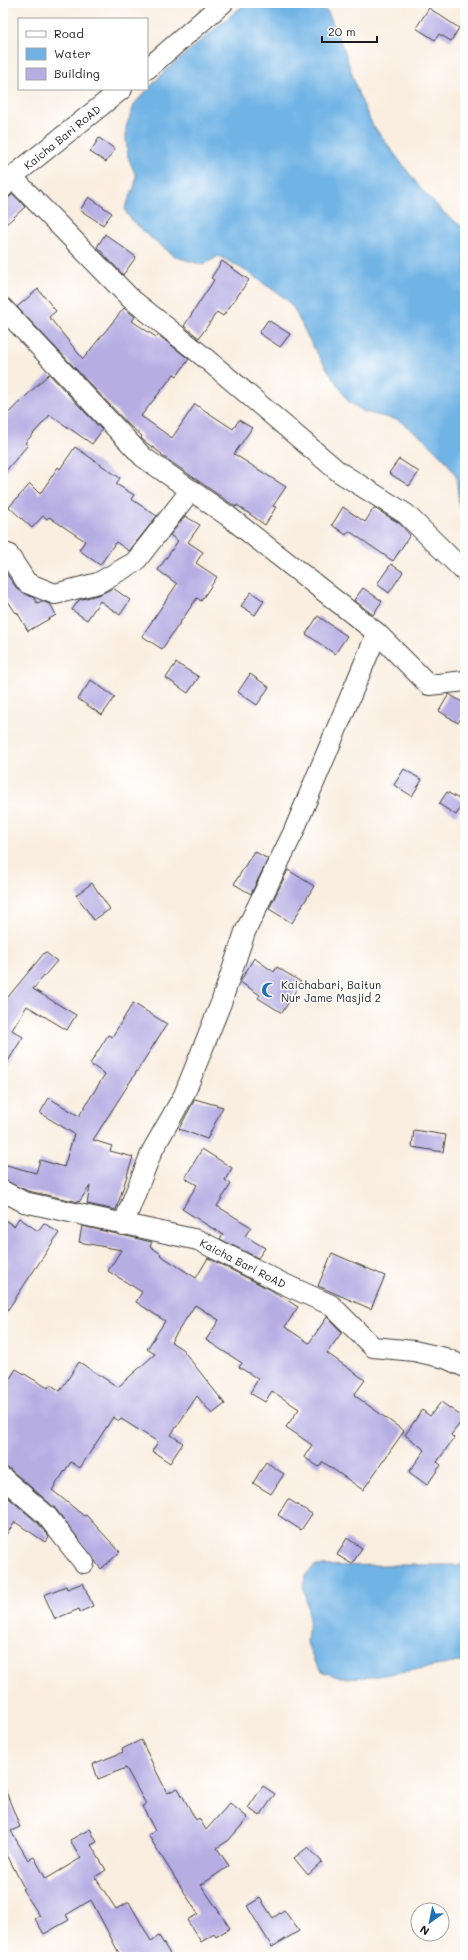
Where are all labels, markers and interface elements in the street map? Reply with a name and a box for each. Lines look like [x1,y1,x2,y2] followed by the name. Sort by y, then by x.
[18,18,148,90] legend
[322,18,377,44] scale bar
[328,23,356,39] text: 20 m
[54,25,84,41] text: Road
[54,45,91,61] text: Water
[54,65,100,81] text: Building
[20,101,104,173] street label: Kaicha Bari RoAD
[281,977,381,1005] place label: Kaichabari, Baitun Nur Jame Masjid 2
[260,981,278,999] mosque icon: Kaichabari, Baitun Nur Jame Masjid 2
[197,1235,289,1291] street label: Kaicha Bari RoAD
[410,1902,450,1942] north arrow
[417,1922,432,1939] text: N

